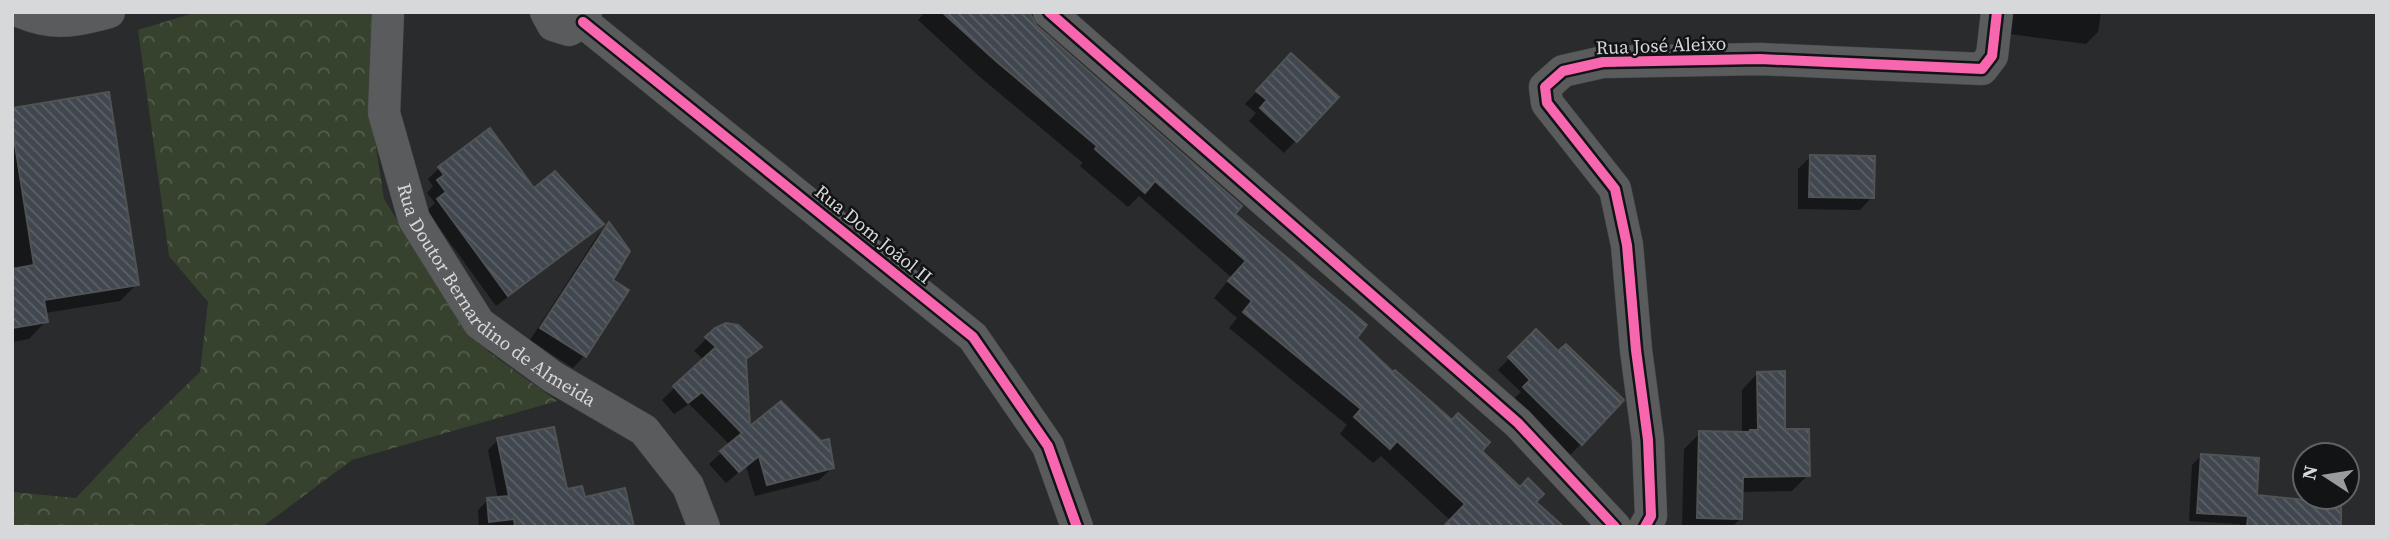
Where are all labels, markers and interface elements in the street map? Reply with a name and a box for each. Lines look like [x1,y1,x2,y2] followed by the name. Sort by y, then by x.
[1595,30,1727,60] street label: Rua José Aleixo
[810,179,938,289] street label: Rua Dom Joãol II
[392,180,601,413] street label: Rua Doutor Bernardino de Almeida
[2291,441,2361,511] north arrow
[2295,463,2324,482] text: N

